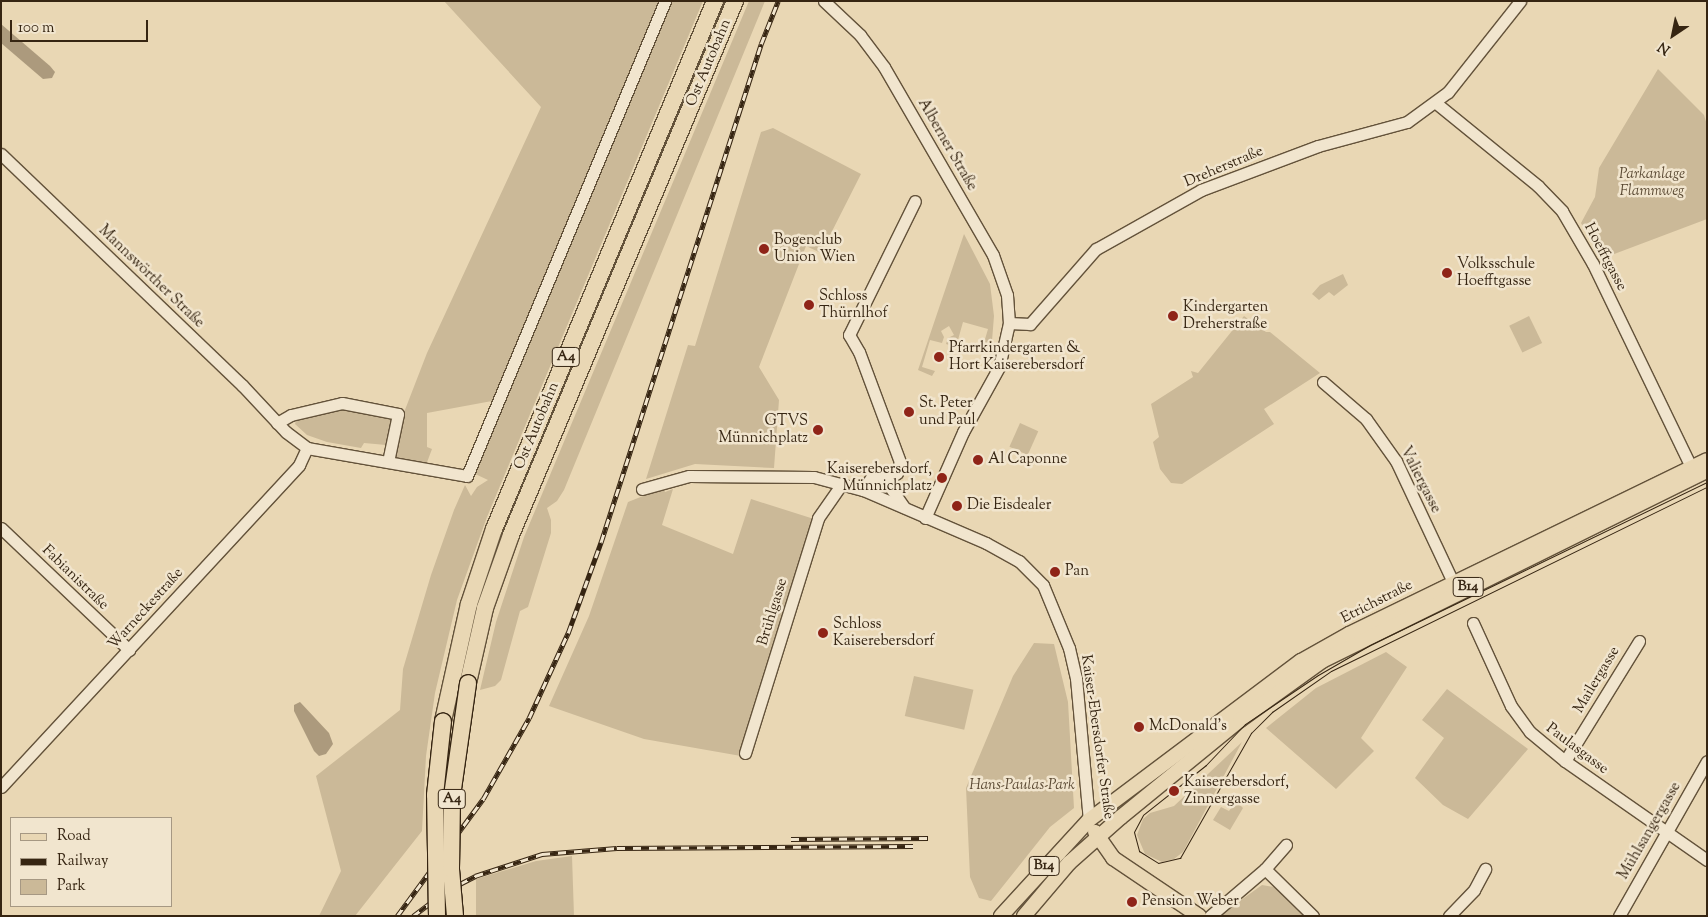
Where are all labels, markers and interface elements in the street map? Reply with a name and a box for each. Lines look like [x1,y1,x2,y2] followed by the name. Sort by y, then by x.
[12,10,150,42] scale bar
[1648,10,1698,60] north arrow
[682,17,736,109] street label: Ost Autobahn
[18,18,54,39] text: 100 m
[1654,36,1675,59] text: N
[913,96,981,194] street label: Alberner Straße
[1182,142,1266,192] street label: Dreherstraße
[1619,165,1685,200] park label: Parkanlage Flammweg
[1580,220,1630,294] street label: Hoefftgasse
[94,222,208,332] street label: Mannswörther Straße
[774,231,855,266] place label: Bogenclub Union Wien
[758,243,770,255] marker: Bogenclub Union Wien
[1457,255,1535,290] place label: Volksschule Hoefftgasse
[1441,267,1453,279] marker: Volksschule Hoefftgasse
[819,287,888,322] place label: Schloss Thürnlhof
[1183,298,1268,333] place label: Kindergarten Dreherstraße
[803,299,815,311] marker: Schloss Thürnlhof
[1167,310,1179,322] marker: Kindergarten Dreherstraße
[949,339,1084,374] place label: Pfarrkindergarten & Hort Kaiserebersdorf
[551,346,581,368] road number: A4
[933,351,945,363] marker: Pfarrkindergarten & Hort Kaiserebersdorf
[510,380,564,472] street label: Ost Autobahn
[919,394,976,429] place label: St. Peter und Paul
[903,406,915,418] marker: St. Peter und Paul
[719,412,808,447] place label: GTVS Münnichplatz
[812,424,824,436] marker: GTVS Münnichplatz
[1396,444,1444,516] street label: Valiergasse
[988,451,1067,469] place label: Al Caponne
[972,454,984,466] marker: Al Caponne
[827,460,932,495] place label: Kaiserebersdorf, Münnichplatz
[936,472,948,484] marker: Kaiserebersdorf, Münnichplatz
[967,497,1051,515] place label: Die Eisdealer
[951,500,963,512] marker: Die Eisdealer
[38,542,112,614] street label: Fabianistraße
[1065,563,1089,581] place label: Pan
[105,564,187,654] street label: Warneckestraße
[1049,566,1061,578] marker: Pan
[754,576,792,648] street label: Brühlgasse
[1338,576,1416,628] street label: Etrichstraße
[1452,576,1484,598] road number: B14
[833,615,934,650] place label: Schloss Kaiserebersdorf
[817,627,829,639] marker: Schloss Kaiserebersdorf
[1570,643,1624,717] street label: Mailergasse
[1077,654,1117,820] street label: Kaiser-Ebersdorfer Straße
[1149,718,1227,736] place label: McDonald's
[1542,720,1612,778] street label: Paulasgasse
[1133,721,1145,733] marker: McDonald's
[1184,773,1289,808] place label: Kaiserebersdorf, Zinnergasse
[969,777,1075,795] park label: Hans-Paulas-Park
[1615,779,1685,883] street label: Mühlsangergasse
[1168,785,1180,797] marker: Kaiserebersdorf, Zinnergasse
[437,788,467,811] road number: A4
[10,817,172,907] legend
[57,826,91,847] text: Road
[57,851,108,872] text: Railway
[1028,854,1060,878] road number: B14
[57,876,86,897] text: Park
[1142,893,1239,911] place label: Pension Weber
[1126,896,1138,908] marker: Pension Weber

